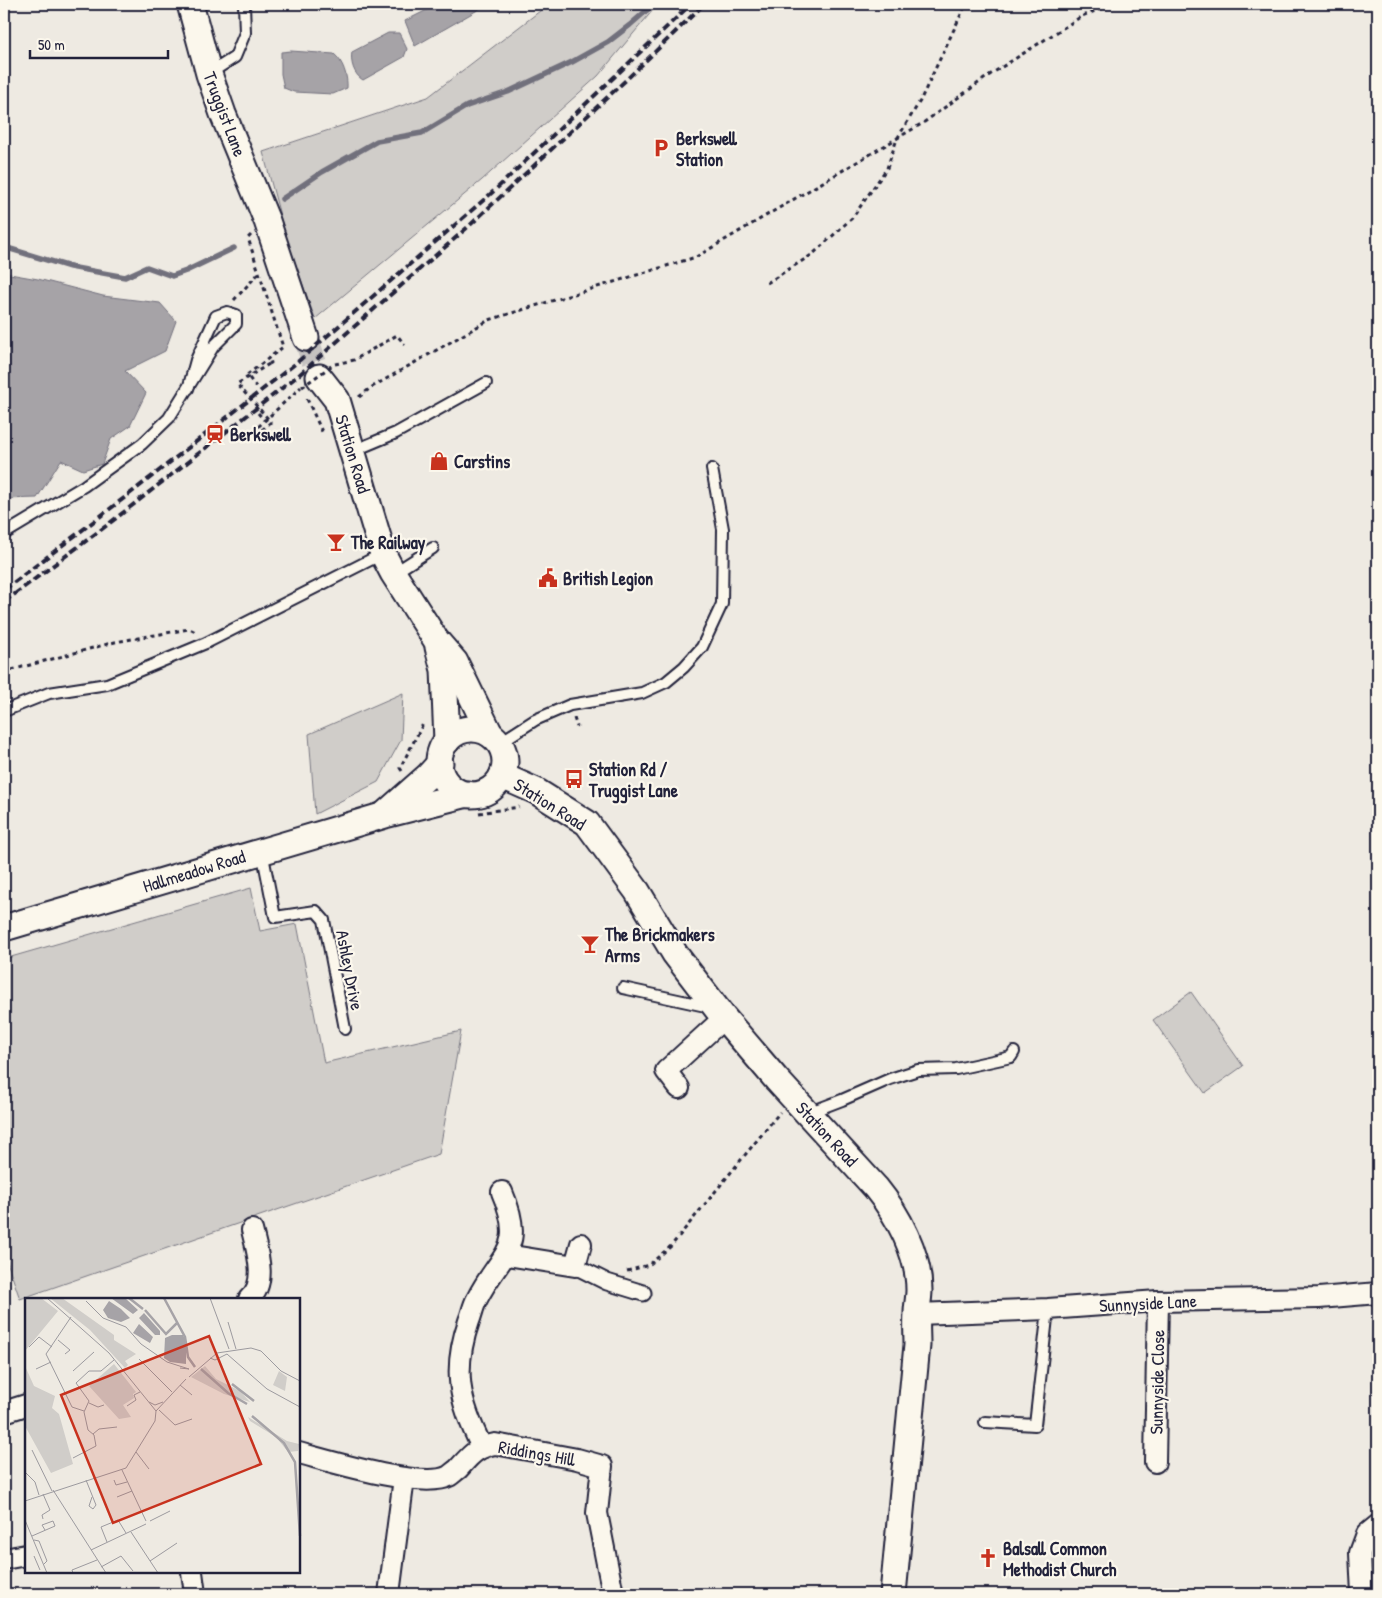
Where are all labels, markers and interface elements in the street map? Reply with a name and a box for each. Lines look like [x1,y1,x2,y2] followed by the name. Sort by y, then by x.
[30,28,168,60] scale bar
[38,34,65,55] text: 50 m
[197,68,253,160] street label: Truggist Lane
[676,126,738,172] place label: Berkswell Station
[650,137,672,159] parking icon: Berkswell Station
[329,412,377,496] street label: Station Road
[230,422,292,447] place label: Berkswell
[204,423,226,445] station icon: Berkswell
[454,449,510,474] place label: Carstins
[428,450,450,472] shop icon: Carstins
[350,530,426,556] place label: The Railway
[325,531,347,553] bar icon: The Railway
[563,566,653,592] place label: British Legion
[537,567,559,589] public building icon: British Legion
[588,757,679,804] place label: Station Rd / Truggist Lane
[563,768,585,790] bus stop icon: Station Rd / Truggist Lane
[509,772,591,836] street label: Station Road
[140,844,248,898] street label: Hallmeadow Road
[604,922,715,968] place label: The Brickmakers Arms
[330,928,370,1012] street label: Ashley Drive
[579,933,601,955] bar icon: The Brickmakers Arms
[790,1096,864,1172] street label: Station Road
[1099,1288,1197,1318] street label: Sunnyside Lane
[25,1298,300,1573] inset map
[1144,1329,1170,1435] street label: Sunnyside Close
[497,1434,578,1472] street label: Riddings Hill
[1003,1536,1117,1582] place label: Balsall Common Methodist Church
[977,1547,999,1569] church icon: Balsall Common Methodist Church

